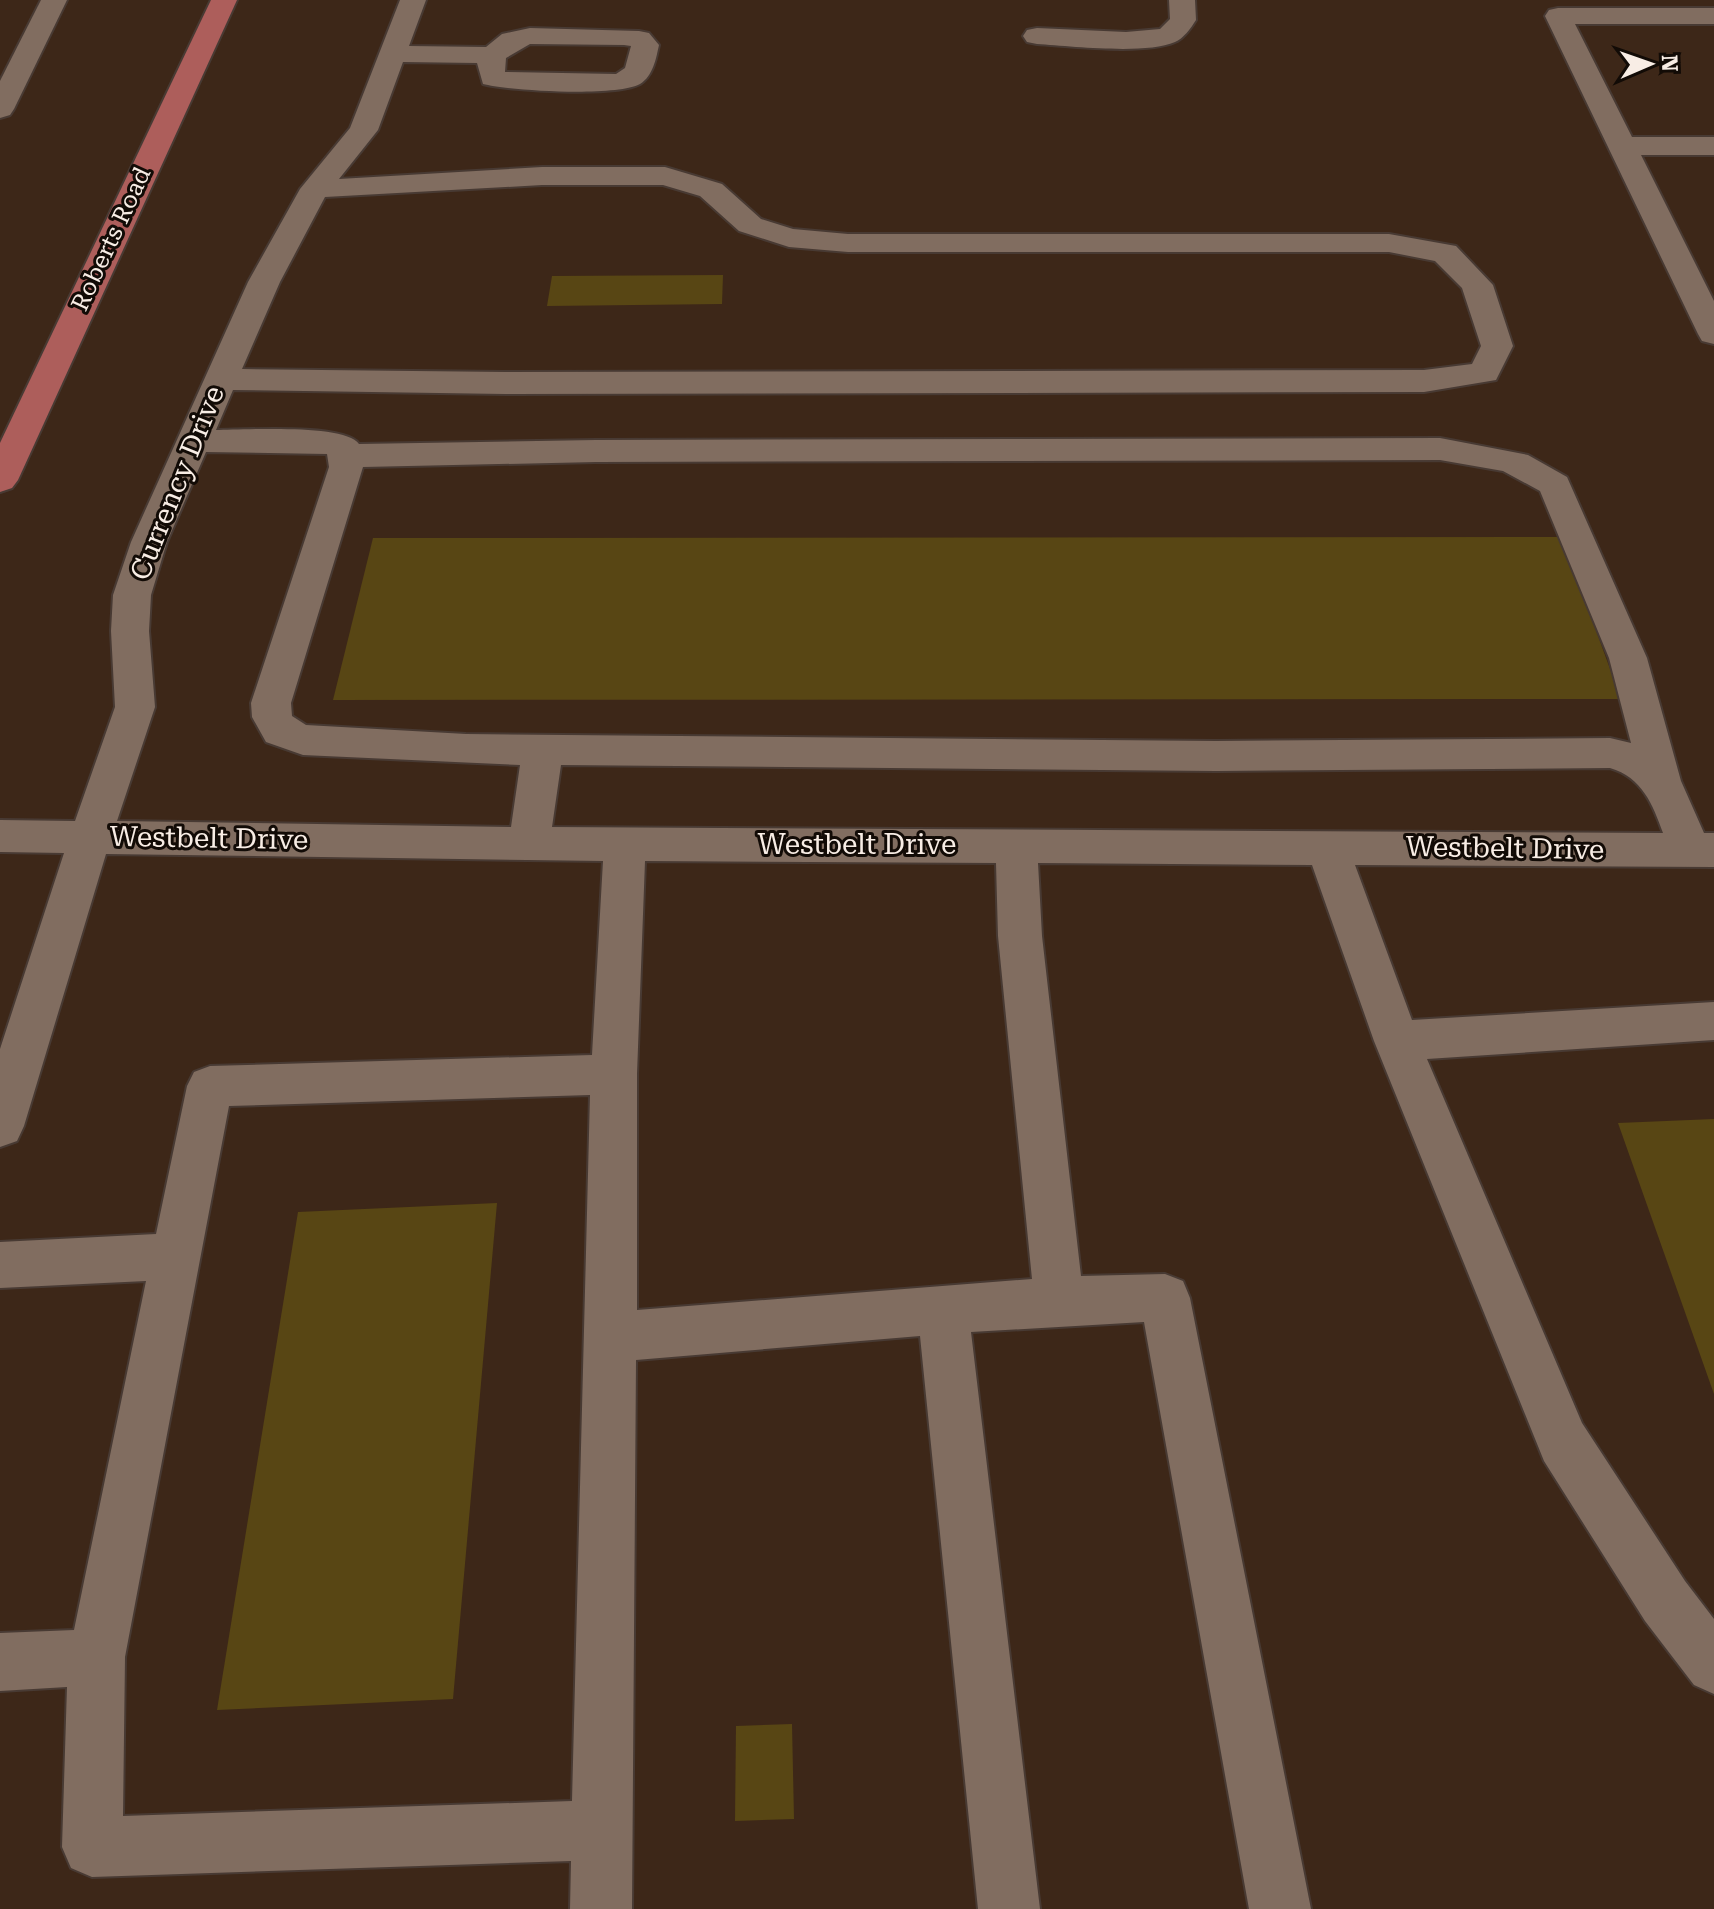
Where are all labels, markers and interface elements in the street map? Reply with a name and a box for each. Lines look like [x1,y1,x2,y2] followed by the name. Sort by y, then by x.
[1610,24,1690,104] north arrow
[1657,54,1682,72] text: N
[65,163,157,315] street label: Roberts Road
[123,381,231,585] street label: Currency Drive
[109,820,309,856] street label: Westbelt Drive
[758,828,956,861] street label: Westbelt Drive
[1405,830,1605,866] street label: Westbelt Drive

